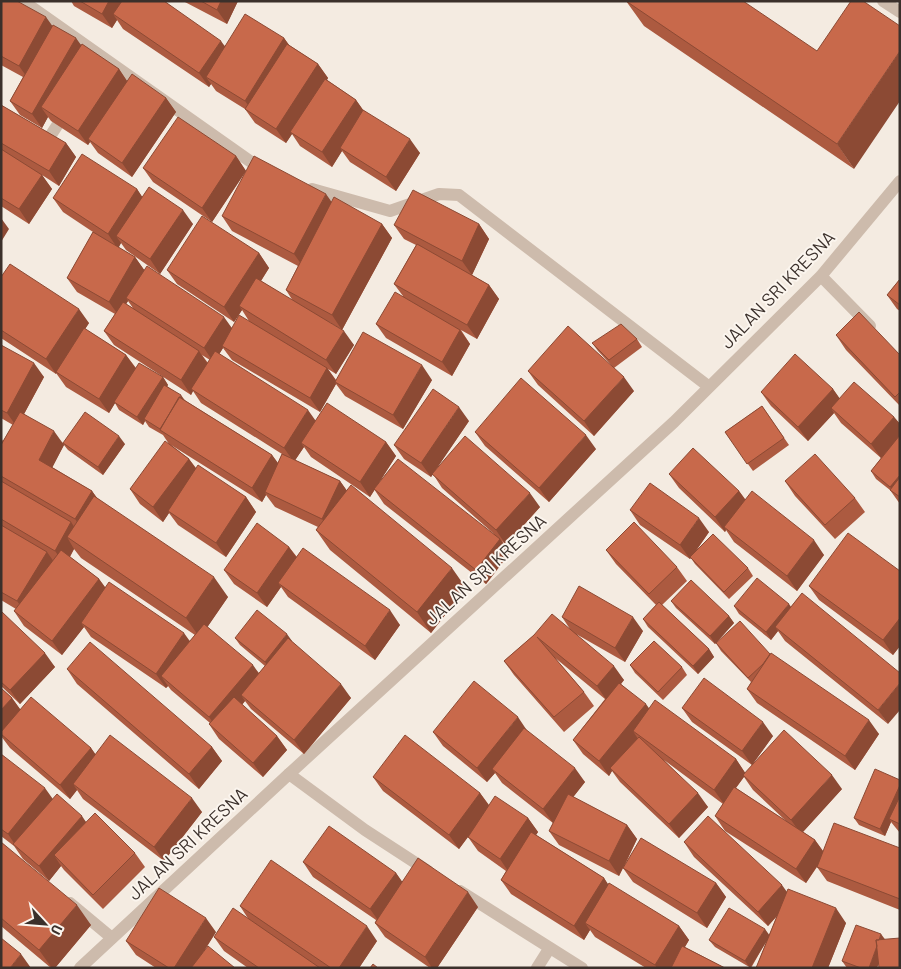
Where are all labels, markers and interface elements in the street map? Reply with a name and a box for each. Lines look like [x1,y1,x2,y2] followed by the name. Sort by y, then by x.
[715,226,839,353] street label: JALAN SRI KRESNA
[420,509,550,629] street label: JALAN SRI KRESNA
[123,782,252,904] street label: JALAN SRI KRESNA
[20,899,70,949] north arrow
[47,922,67,938] text: U

